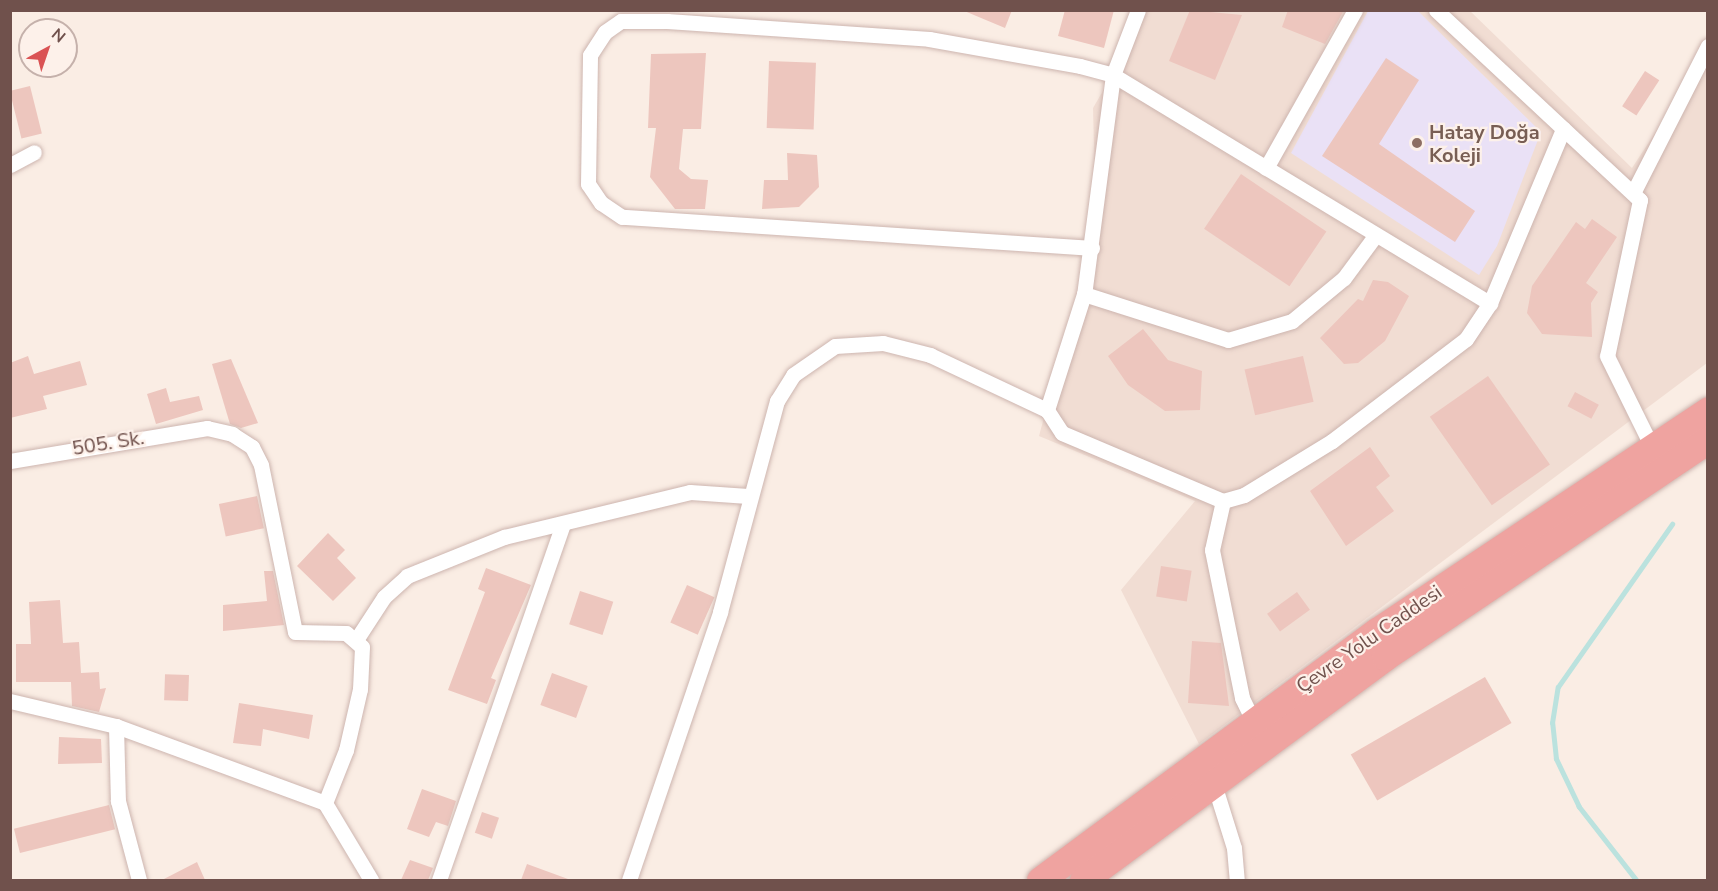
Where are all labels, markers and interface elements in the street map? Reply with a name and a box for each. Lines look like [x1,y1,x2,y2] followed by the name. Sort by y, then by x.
[18,18,78,78] north arrow
[47,23,70,48] text: N
[1429,120,1540,167] place label: Hatay Doğa Koleji
[1410,136,1424,150] marker: Hatay Doğa Koleji
[70,425,146,461] street label: 505. Sk.
[1292,580,1446,698] street label: Çevre Yolu Caddesi

